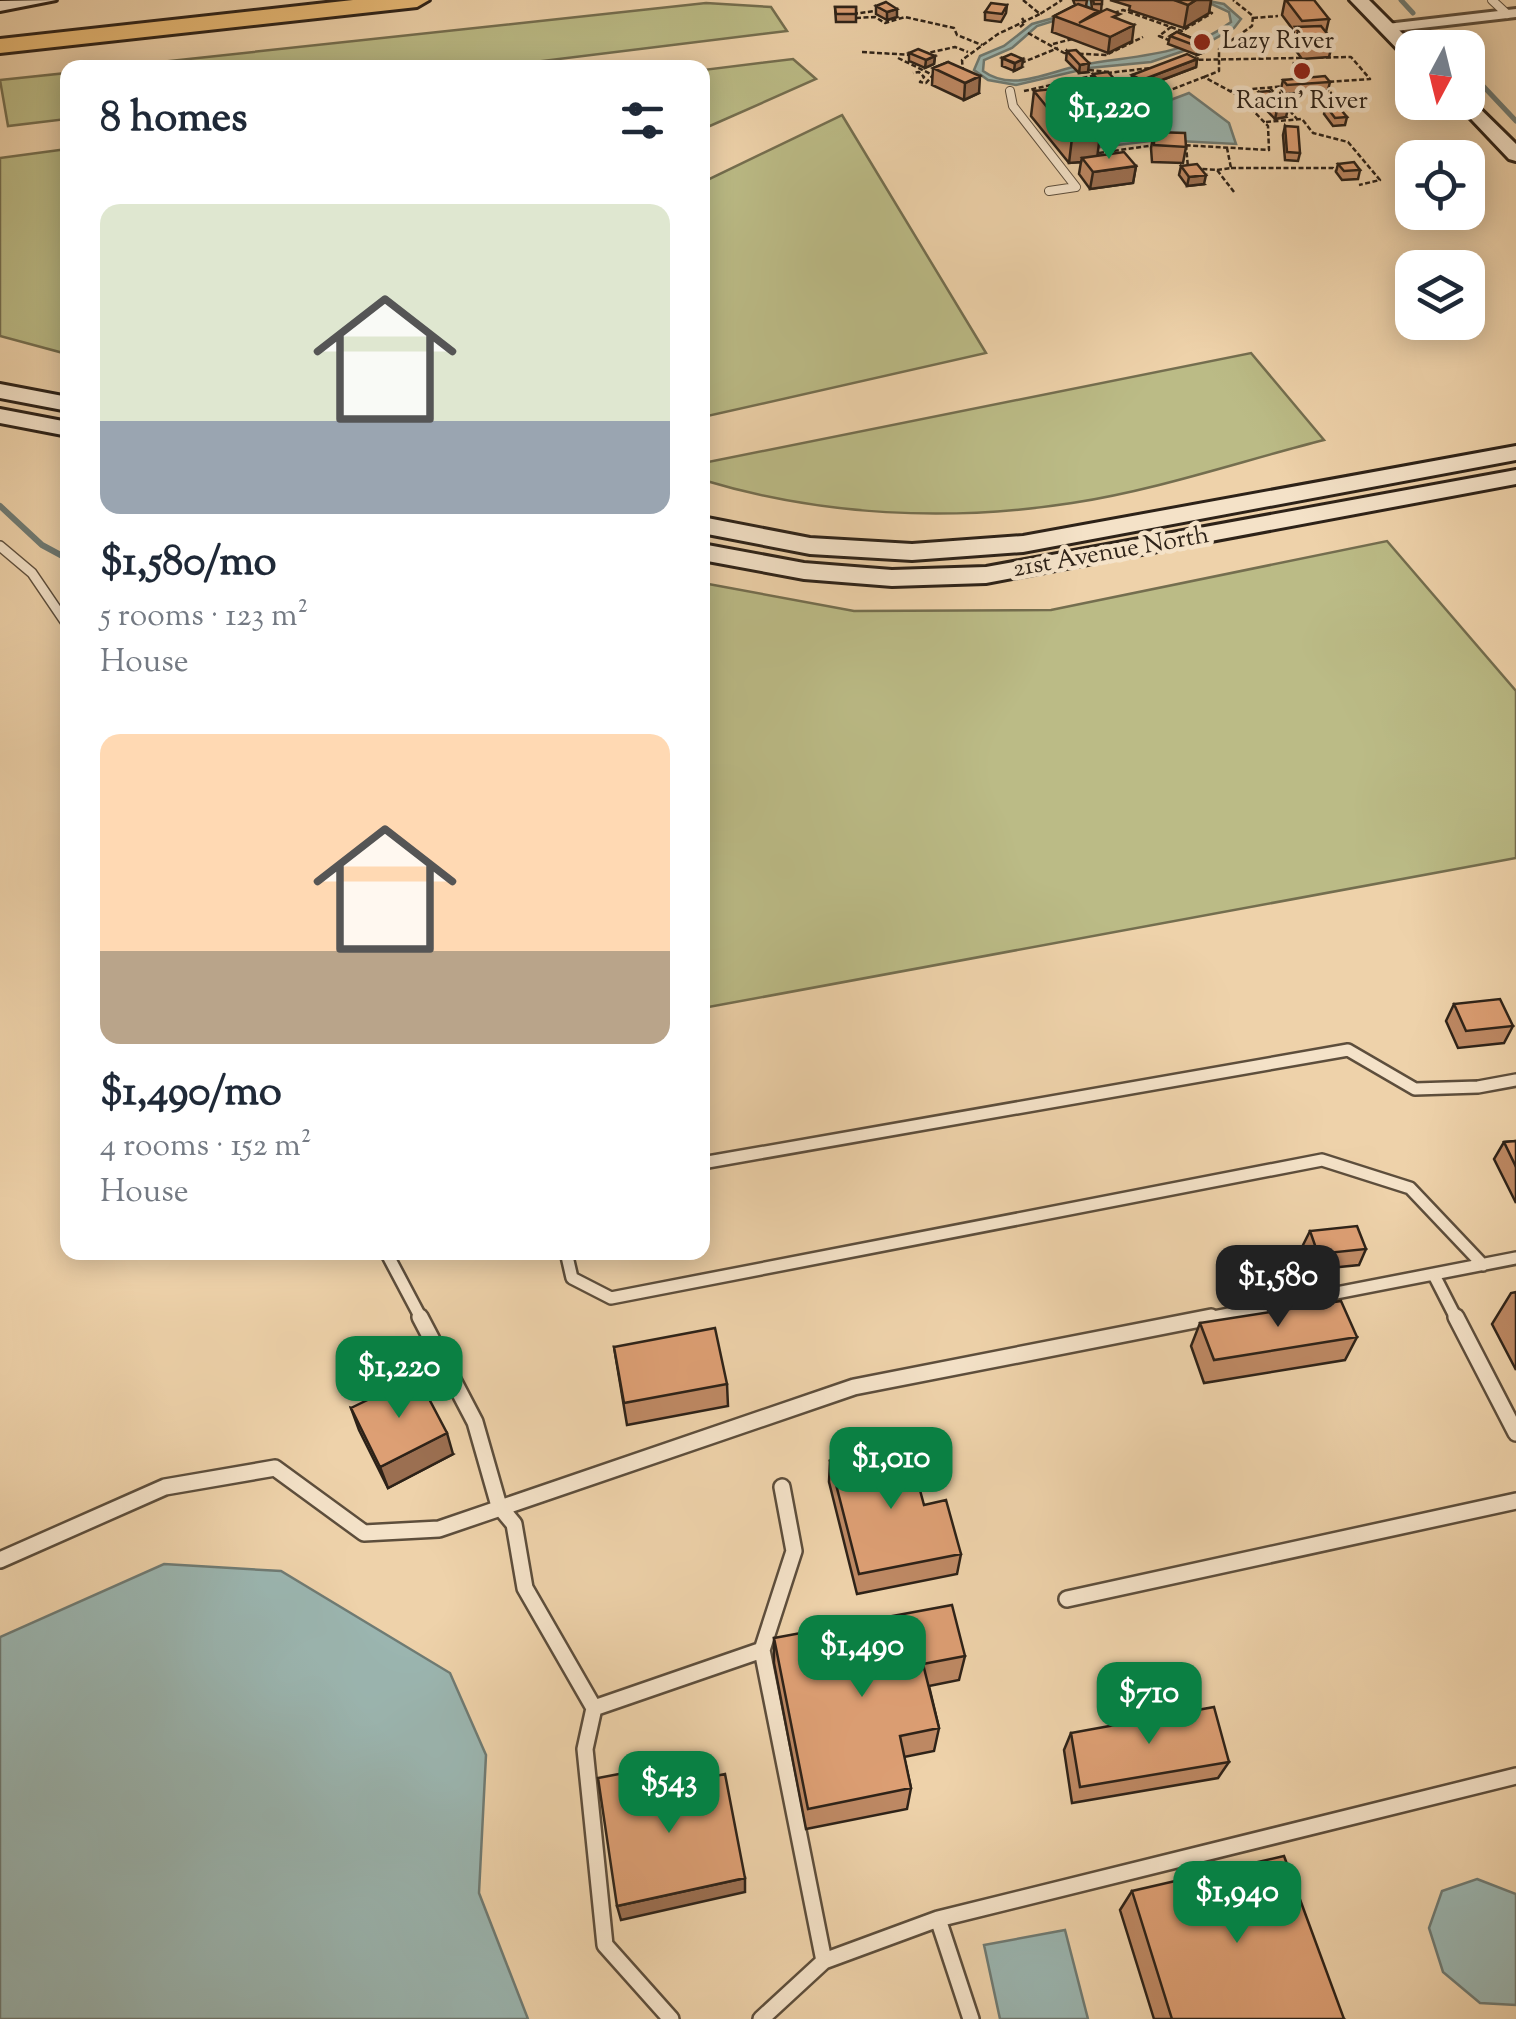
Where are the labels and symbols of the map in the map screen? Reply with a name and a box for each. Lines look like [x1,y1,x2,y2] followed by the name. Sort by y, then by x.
[1222,24,1335,60] place label: Lazy River
[1395,30,1485,120] north arrow
[1191,31,1213,53] marker: Lazy River
[1291,60,1313,82] marker: Racin' River
[1028,77,1190,162] pin: $1,220
[1236,84,1369,120] place label: Racin' River
[1010,518,1212,588] street label: 21st Avenue North
[1197,1245,1359,1330] pin: $1,580
[318,1336,480,1421] pin: $1,220
[810,1427,972,1512] pin: $1,010
[781,1615,943,1700] pin: $1,490
[1090,1662,1208,1747] pin: $710
[610,1751,728,1836] pin: $543
[1156,1861,1318,1946] pin: $1,940

